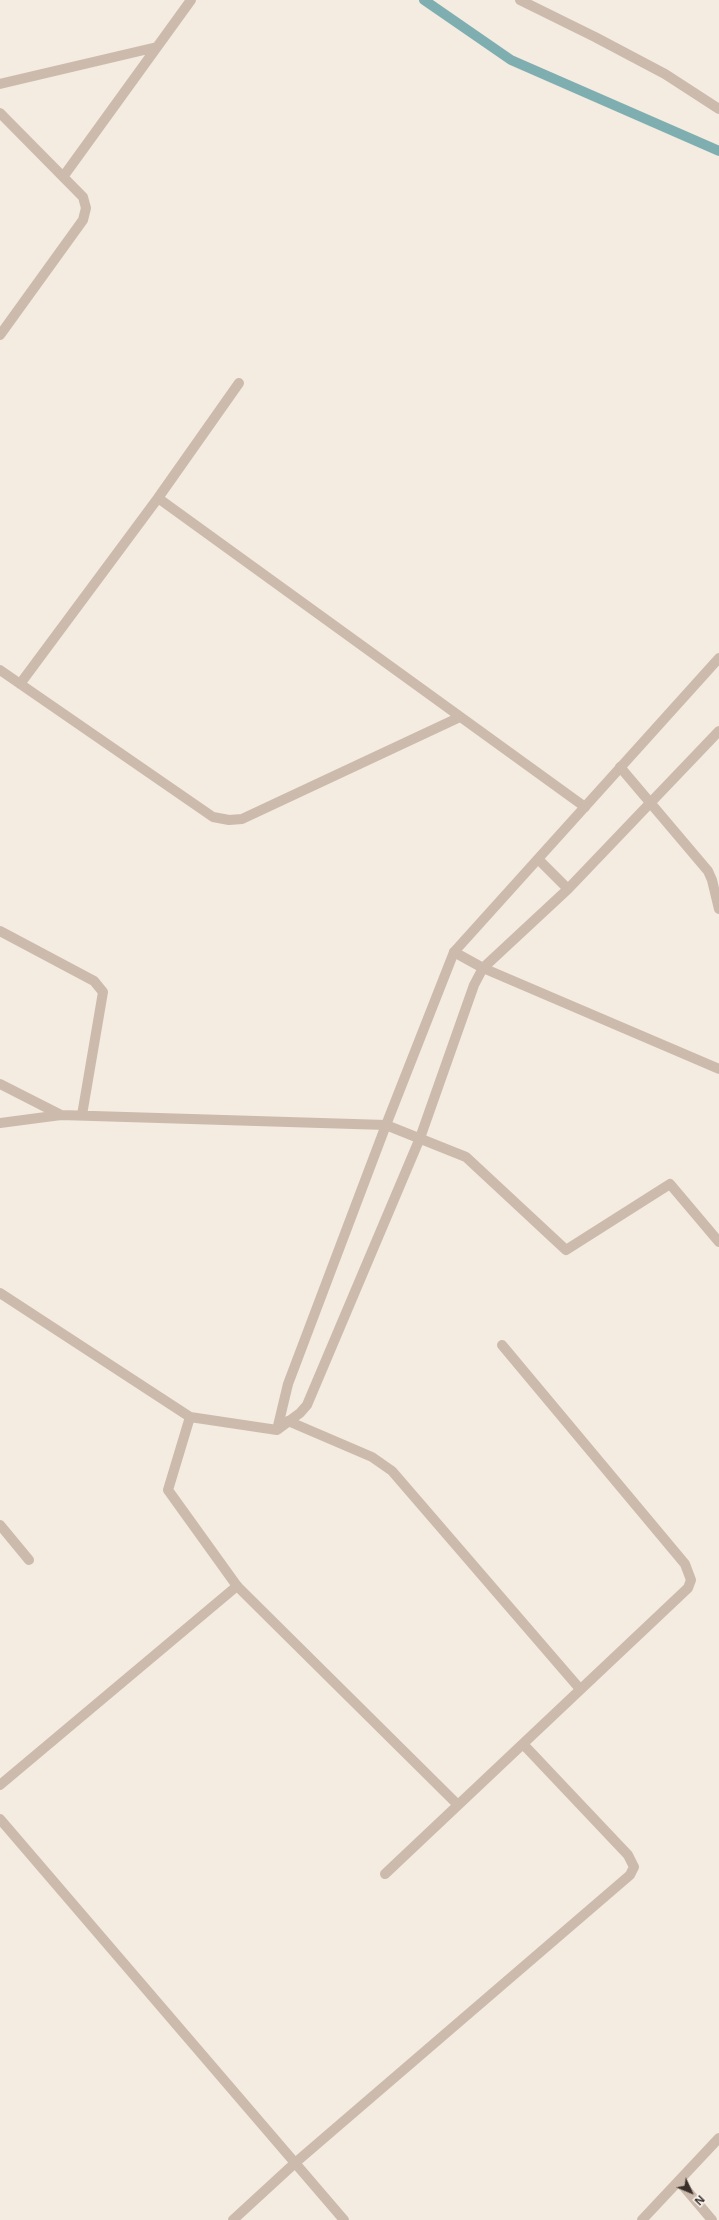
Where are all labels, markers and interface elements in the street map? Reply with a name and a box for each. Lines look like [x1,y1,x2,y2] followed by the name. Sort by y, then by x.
[671,2172,711,2212] north arrow
[691,2192,709,2209] text: N

